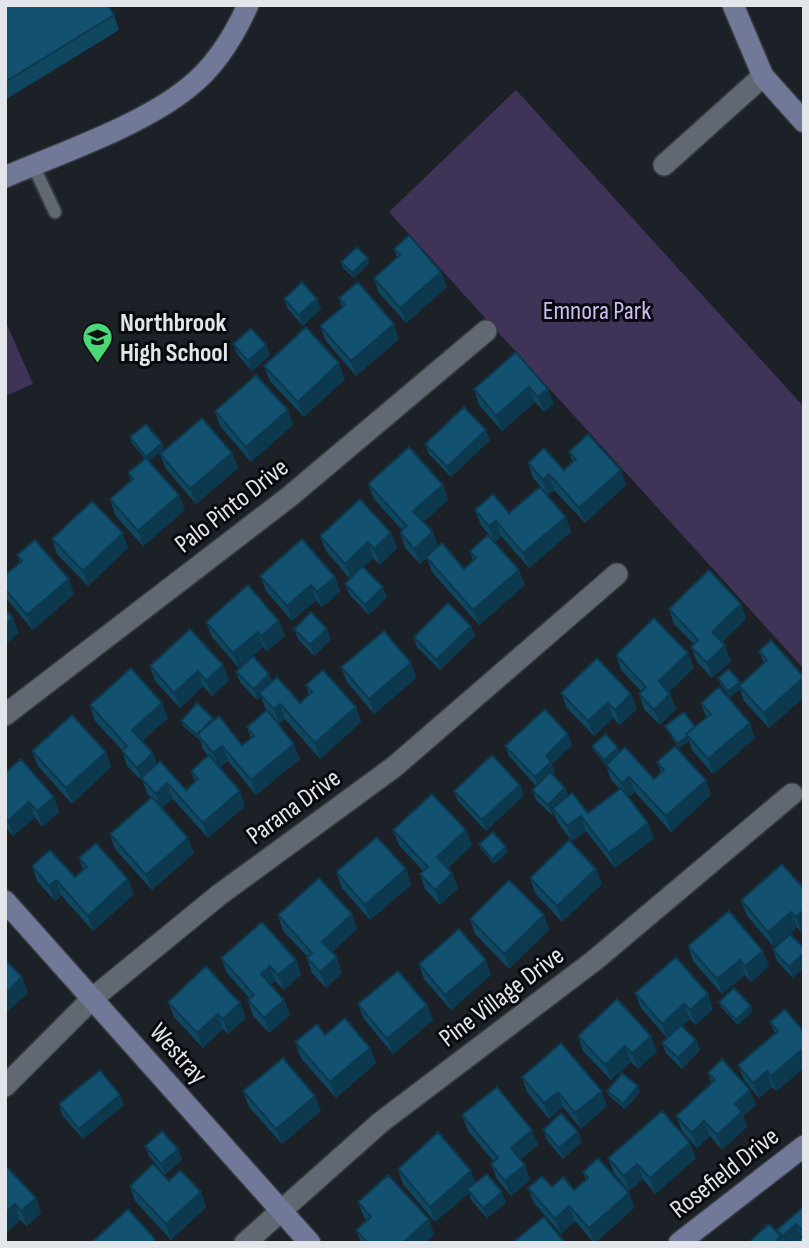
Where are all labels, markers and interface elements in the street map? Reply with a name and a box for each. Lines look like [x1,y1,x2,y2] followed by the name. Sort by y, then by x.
[543,296,651,327] park label: Emnora Park
[120,308,228,369] place label: Northbrook High School
[80,320,114,364] school or university icon: Northbrook High School
[169,452,295,560] street label: Palo Pinto Drive
[241,763,347,852] street label: Parana Drive
[433,940,570,1054] street label: Pine Village Drive
[143,1017,213,1091] street label: Westray
[664,1121,785,1225] street label: Rosefield Drive

